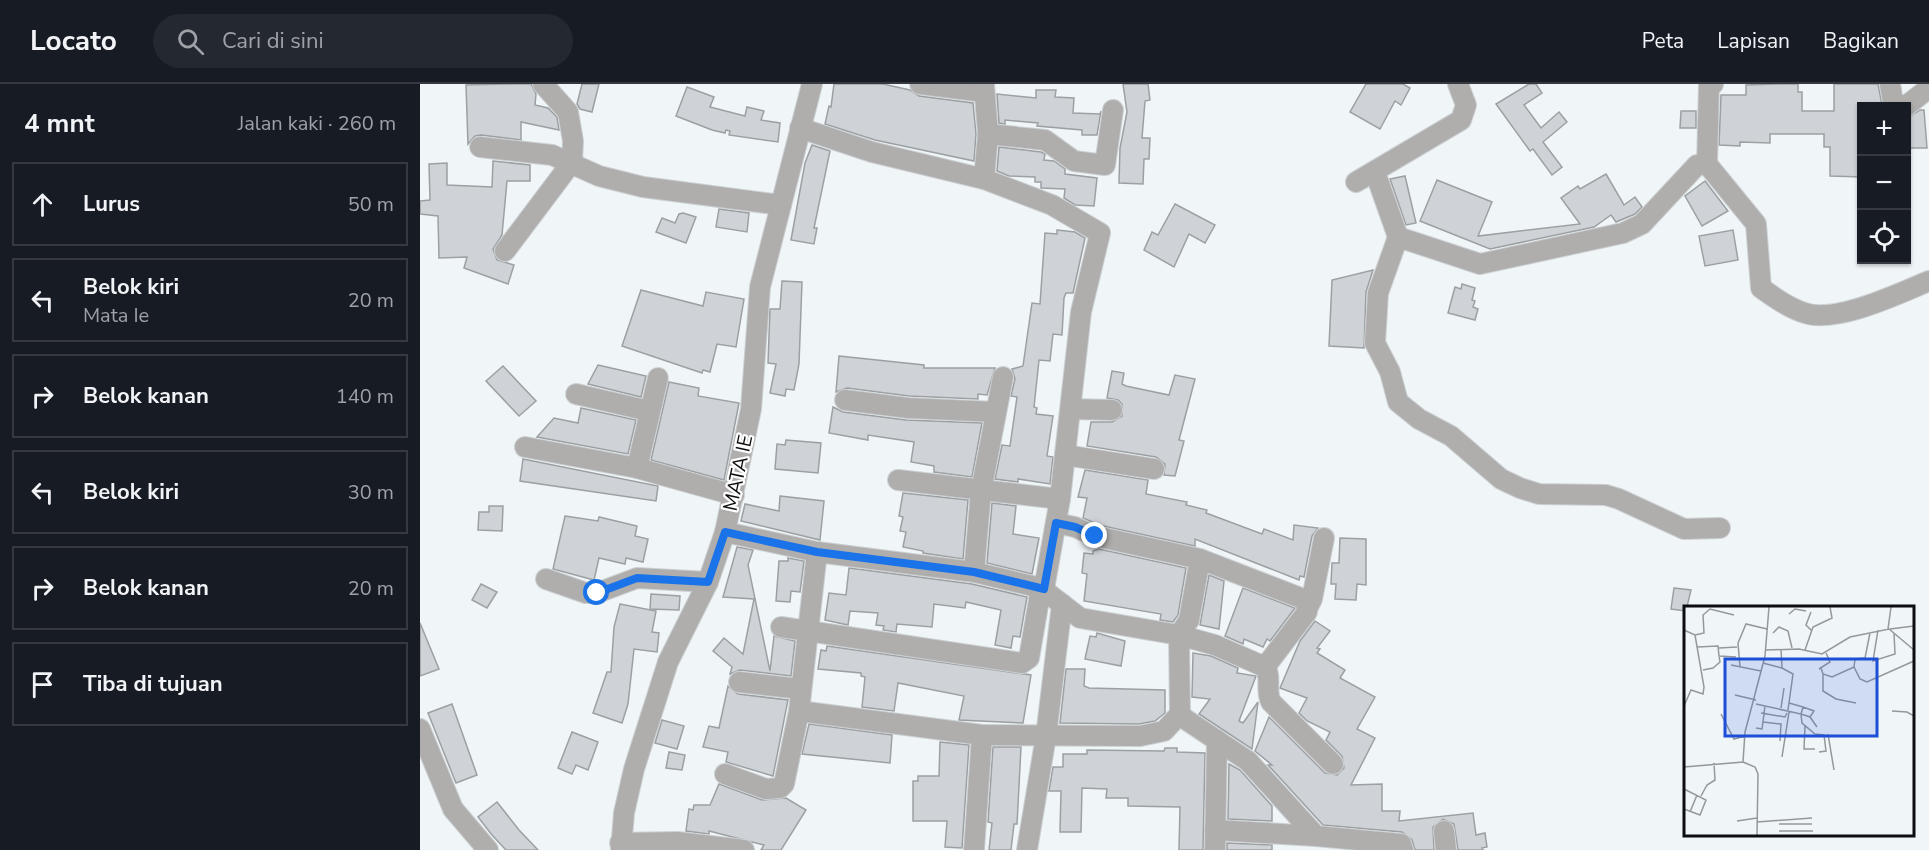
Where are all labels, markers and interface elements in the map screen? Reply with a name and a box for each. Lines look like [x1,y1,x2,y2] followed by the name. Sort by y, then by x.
[153,14,573,68] search box
[30,22,117,60] text: Locato
[174,25,207,58] icon: search
[222,26,324,56] text: Cari di sini
[1642,27,1684,55] text: Peta
[1717,27,1790,55] text: Lapisan
[1823,27,1899,55] text: Bagikan
[1857,102,1911,264] map controls
[1857,102,1911,156] button: +
[24,106,95,141] text: 4 mnt
[238,110,396,137] text: Jalan kaki · 260 m
[1857,156,1911,210] button: −
[26,188,59,221] icon: ahead
[83,189,140,219] text: Lurus
[348,191,394,218] text: 50 m
[1857,210,1911,264] button: locate
[83,272,179,302] text: Belok kiri
[26,284,59,317] icon: left
[348,287,394,314] text: 20 m
[83,302,149,329] text: Mata Ie
[26,380,59,413] icon: right
[83,381,209,411] text: Belok kanan
[336,383,394,410] text: 140 m
[717,432,759,514] street label: MATA IE
[26,476,59,509] icon: left
[83,477,179,507] text: Belok kiri
[348,479,394,506] text: 30 m
[1081,522,1107,548] route end
[26,572,59,605] icon: right
[83,573,209,603] text: Belok kanan
[348,575,394,602] text: 20 m
[583,579,609,605] route start
[1684,606,1914,835] inset map
[26,668,59,701] icon: arrive
[83,669,223,699] text: Tiba di tujuan

